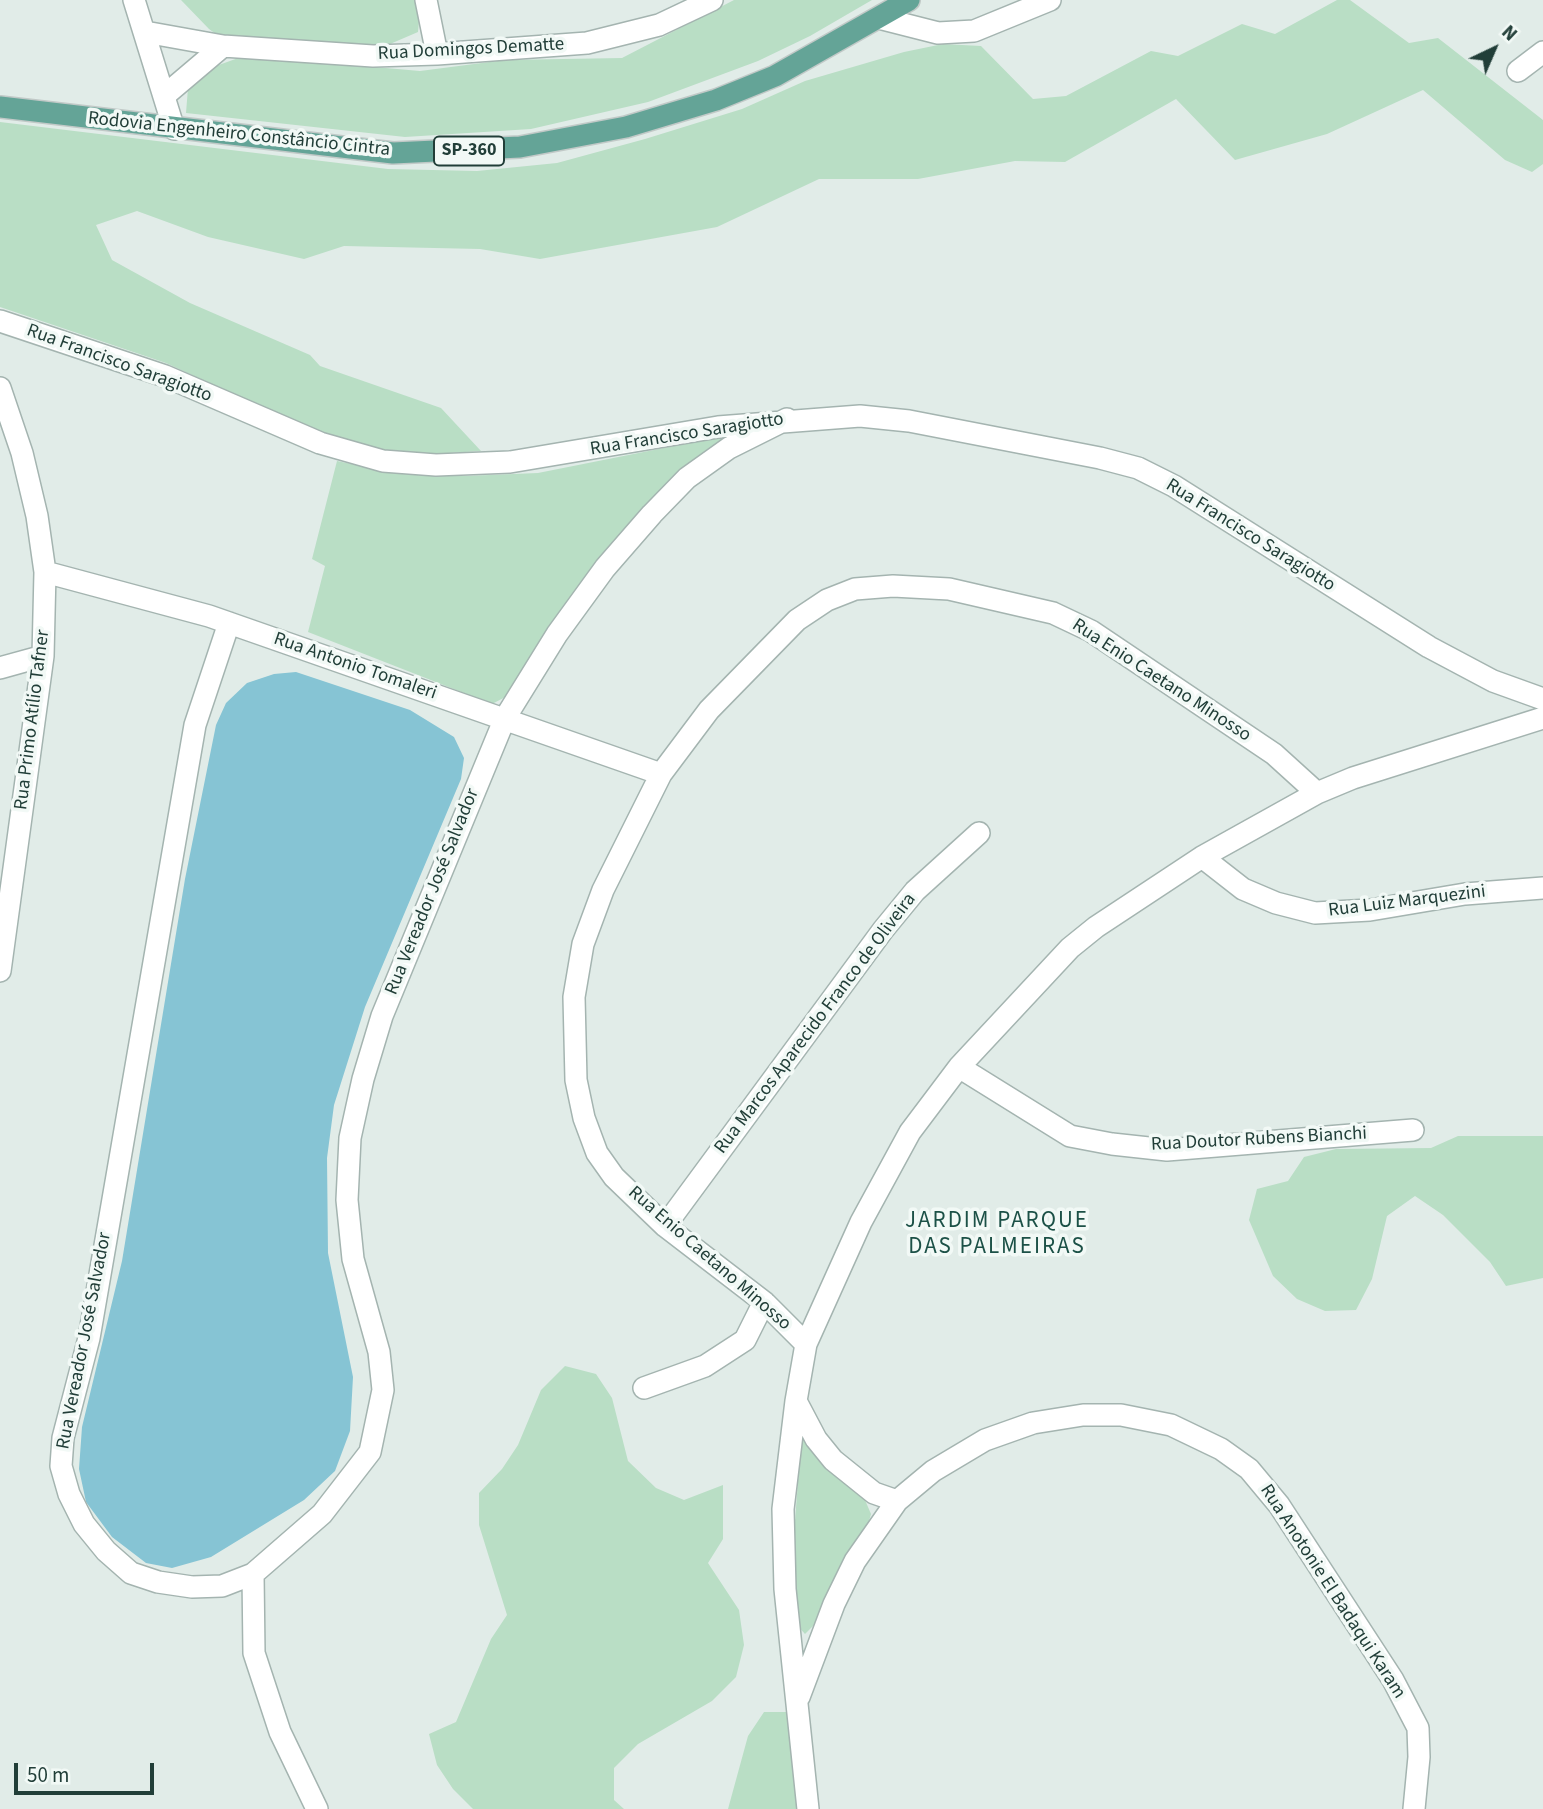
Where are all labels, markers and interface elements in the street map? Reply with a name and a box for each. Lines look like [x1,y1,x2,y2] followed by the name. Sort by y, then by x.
[1459,14,1529,84] north arrow
[1495,19,1523,48] text: N
[377,34,565,66] street label: Rua Domingos Dematte
[87,108,391,162] street label: Rodovia Engenheiro Constâncio Cintra
[434,136,504,166] road number: SP-360
[23,320,215,408] street label: Rua Francisco Saragiotto
[589,408,785,462] street label: Rua Francisco Saragiotto
[1161,475,1339,597] street label: Rua Francisco Saragiotto
[1067,615,1255,747] street label: Rua Enio Caetano Minosso
[270,628,440,706] street label: Rua Antonio Tomaleri
[11,629,55,811] street label: Rua Primo Atílio Tafner
[381,786,485,998] street label: Rua Vereador José Salvador
[1327,881,1487,923] street label: Rua Luiz Marquezini
[710,889,922,1159] street label: Rua Marcos Aparecido Franco de Oliveira
[1150,1123,1368,1157] street label: Rua Doutor Rubens Bianchi
[623,1182,795,1336] street label: Rua Enio Caetano Minosso
[907,1208,1087,1262] district label: JARDIM PARQUE DAS PALMEIRAS
[53,1231,117,1451] street label: Rua Vereador José Salvador
[1254,1481,1410,1703] street label: Rua Anotonie El Badaqui Karam
[18,1750,158,1794] scale bar
[27,1760,69,1790] text: 50 m

